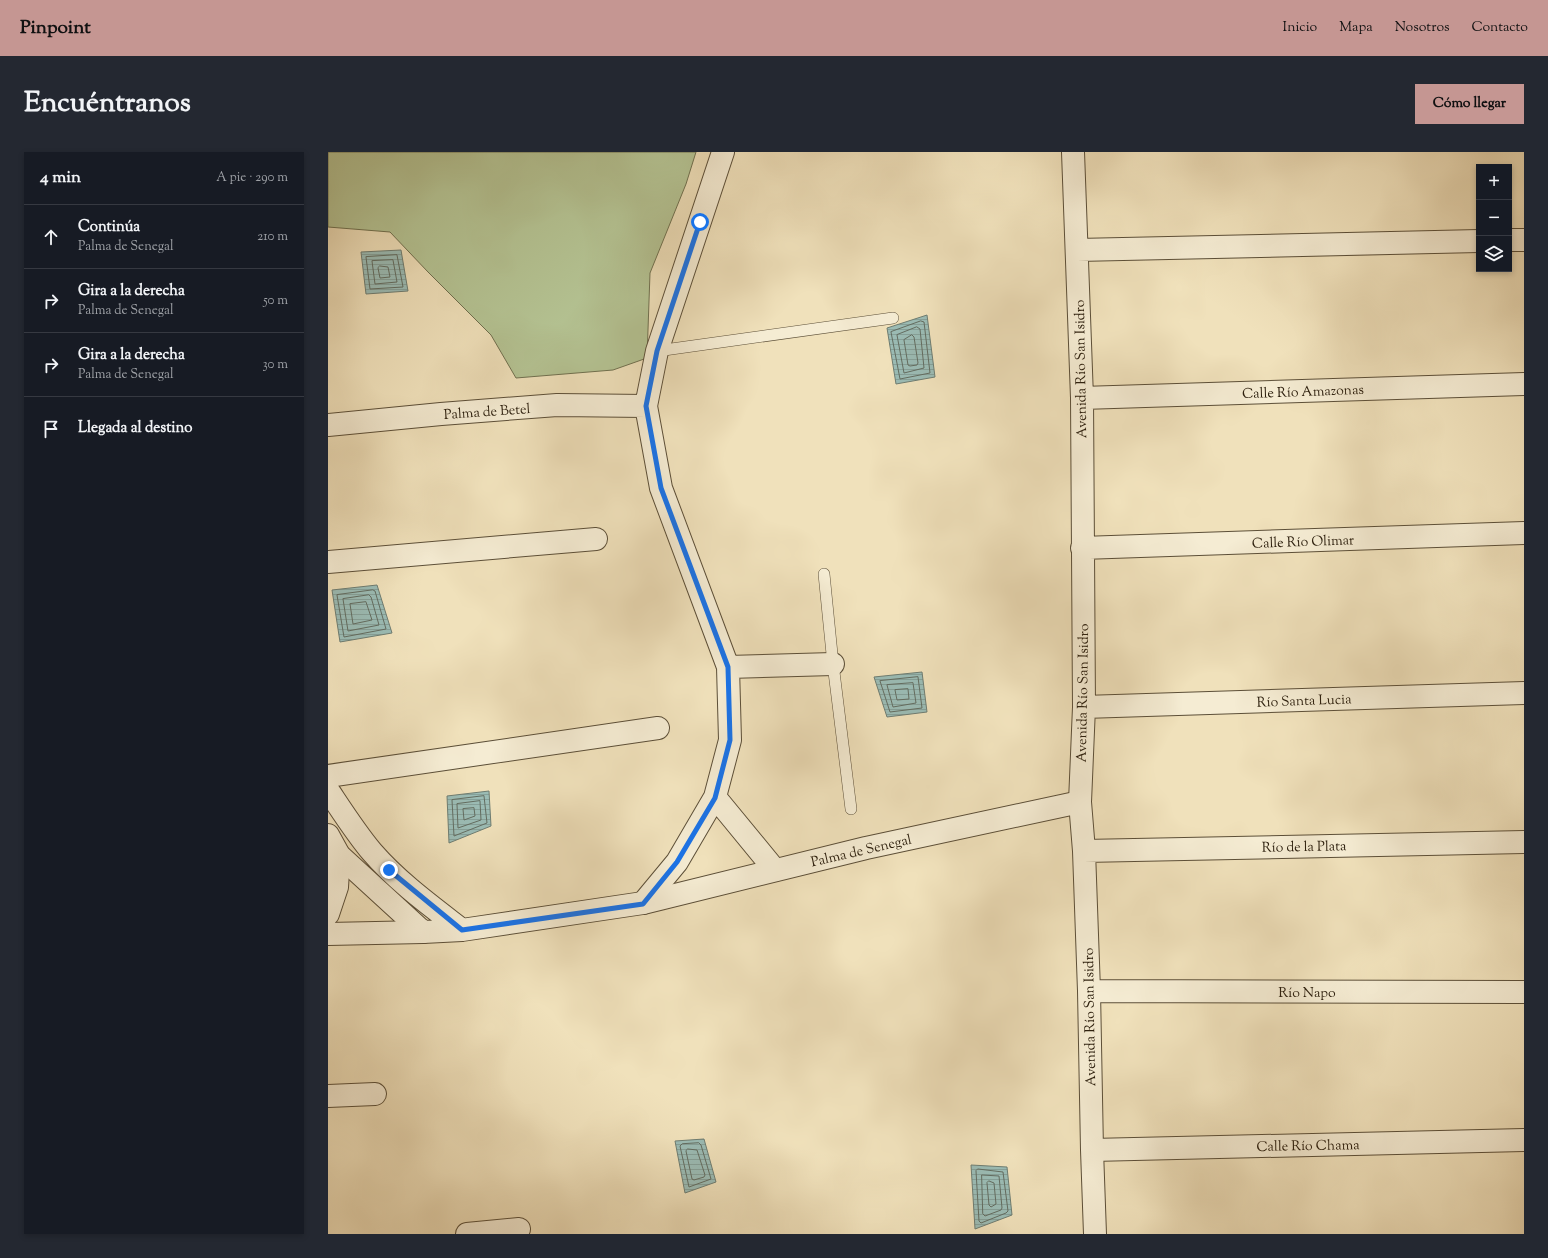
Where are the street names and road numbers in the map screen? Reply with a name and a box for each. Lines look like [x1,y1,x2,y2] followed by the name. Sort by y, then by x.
[1071,299,1093,439] street label: Avenida Río San Isidro
[1242,381,1364,405] street label: Calle Río Amazonas
[443,400,531,426] street label: Palma de Betel
[1252,531,1355,555] street label: Calle Río Olimar
[1073,623,1095,763] street label: Avenida Río San Isidro
[1256,690,1352,714] street label: Río Santa Lucia
[809,831,914,873] street label: Palma de Senegal
[1262,837,1347,859] street label: Río de la Plata
[1080,947,1102,1087] street label: Avenida Río San Isidro
[1278,984,1336,1004] street label: Río Napo
[1256,1136,1360,1158] street label: Calle Río Chama

